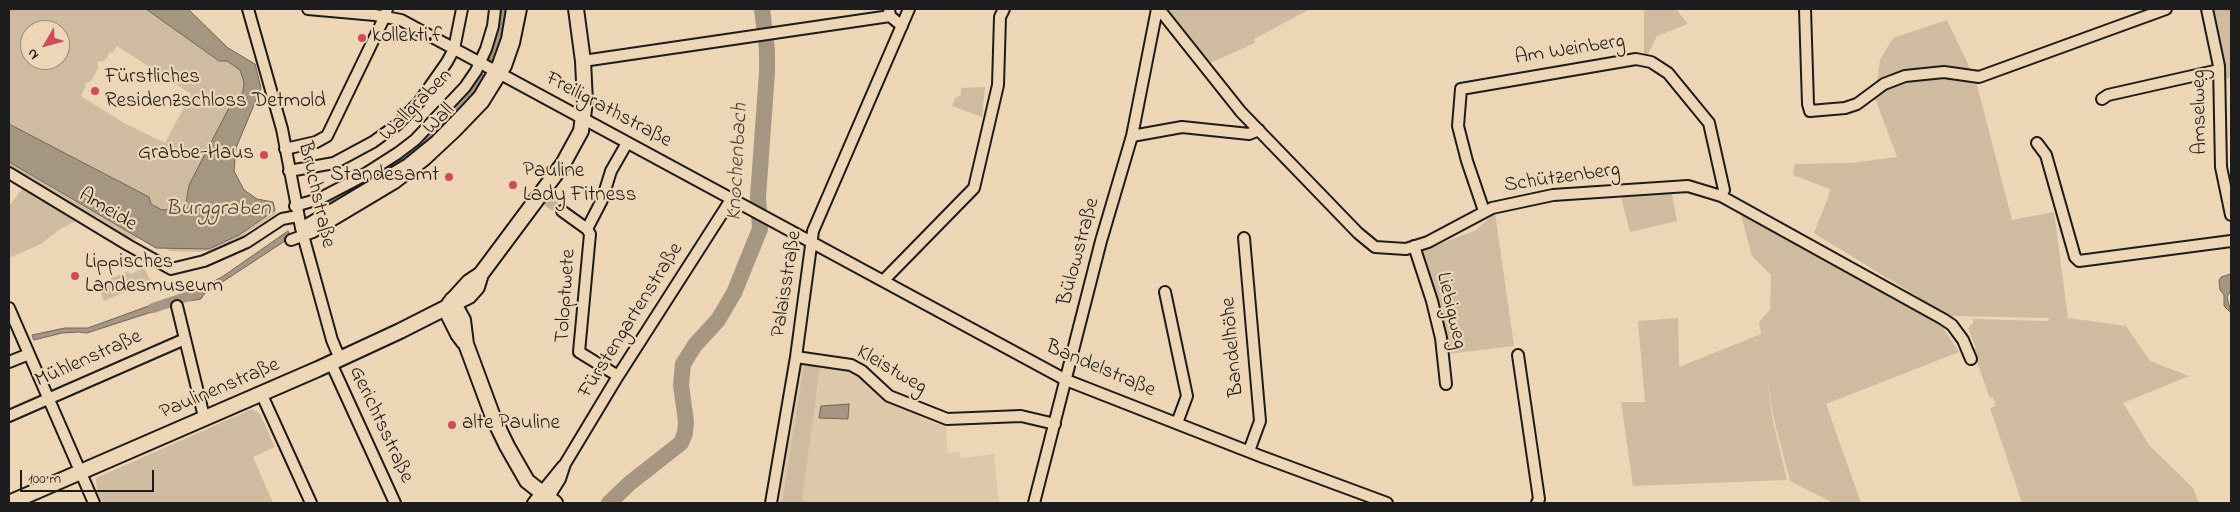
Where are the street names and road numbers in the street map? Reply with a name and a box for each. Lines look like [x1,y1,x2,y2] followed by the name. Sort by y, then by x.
[1513,30,1627,72] street label: Am Weinberg
[375,64,459,148] street label: Wallgraben
[541,67,675,155] street label: Freiligrathstraße
[2188,69,2214,155] street label: Amselweg
[419,99,461,141] street label: Wall
[291,140,339,250] street label: Bruchstraße
[1502,158,1622,200] street label: Schützenberg
[73,184,141,238] street label: Ameide
[1054,195,1106,309] street label: Bülowstraße
[767,229,809,339] street label: Palaisstraße
[574,239,690,403] street label: Fürstengartenstraße
[551,248,583,344] street label: Toloptwete
[1429,270,1471,352] street label: Liebigweg
[1217,296,1251,398] street label: Bandelhöhe
[32,325,146,395] street label: Mühlenstraße
[1041,336,1159,404] street label: Bandelstraße
[851,341,931,401] street label: Kleistweg
[156,353,284,427] street label: Paulinenstraße
[342,363,418,487] street label: Gerichtsstraße

